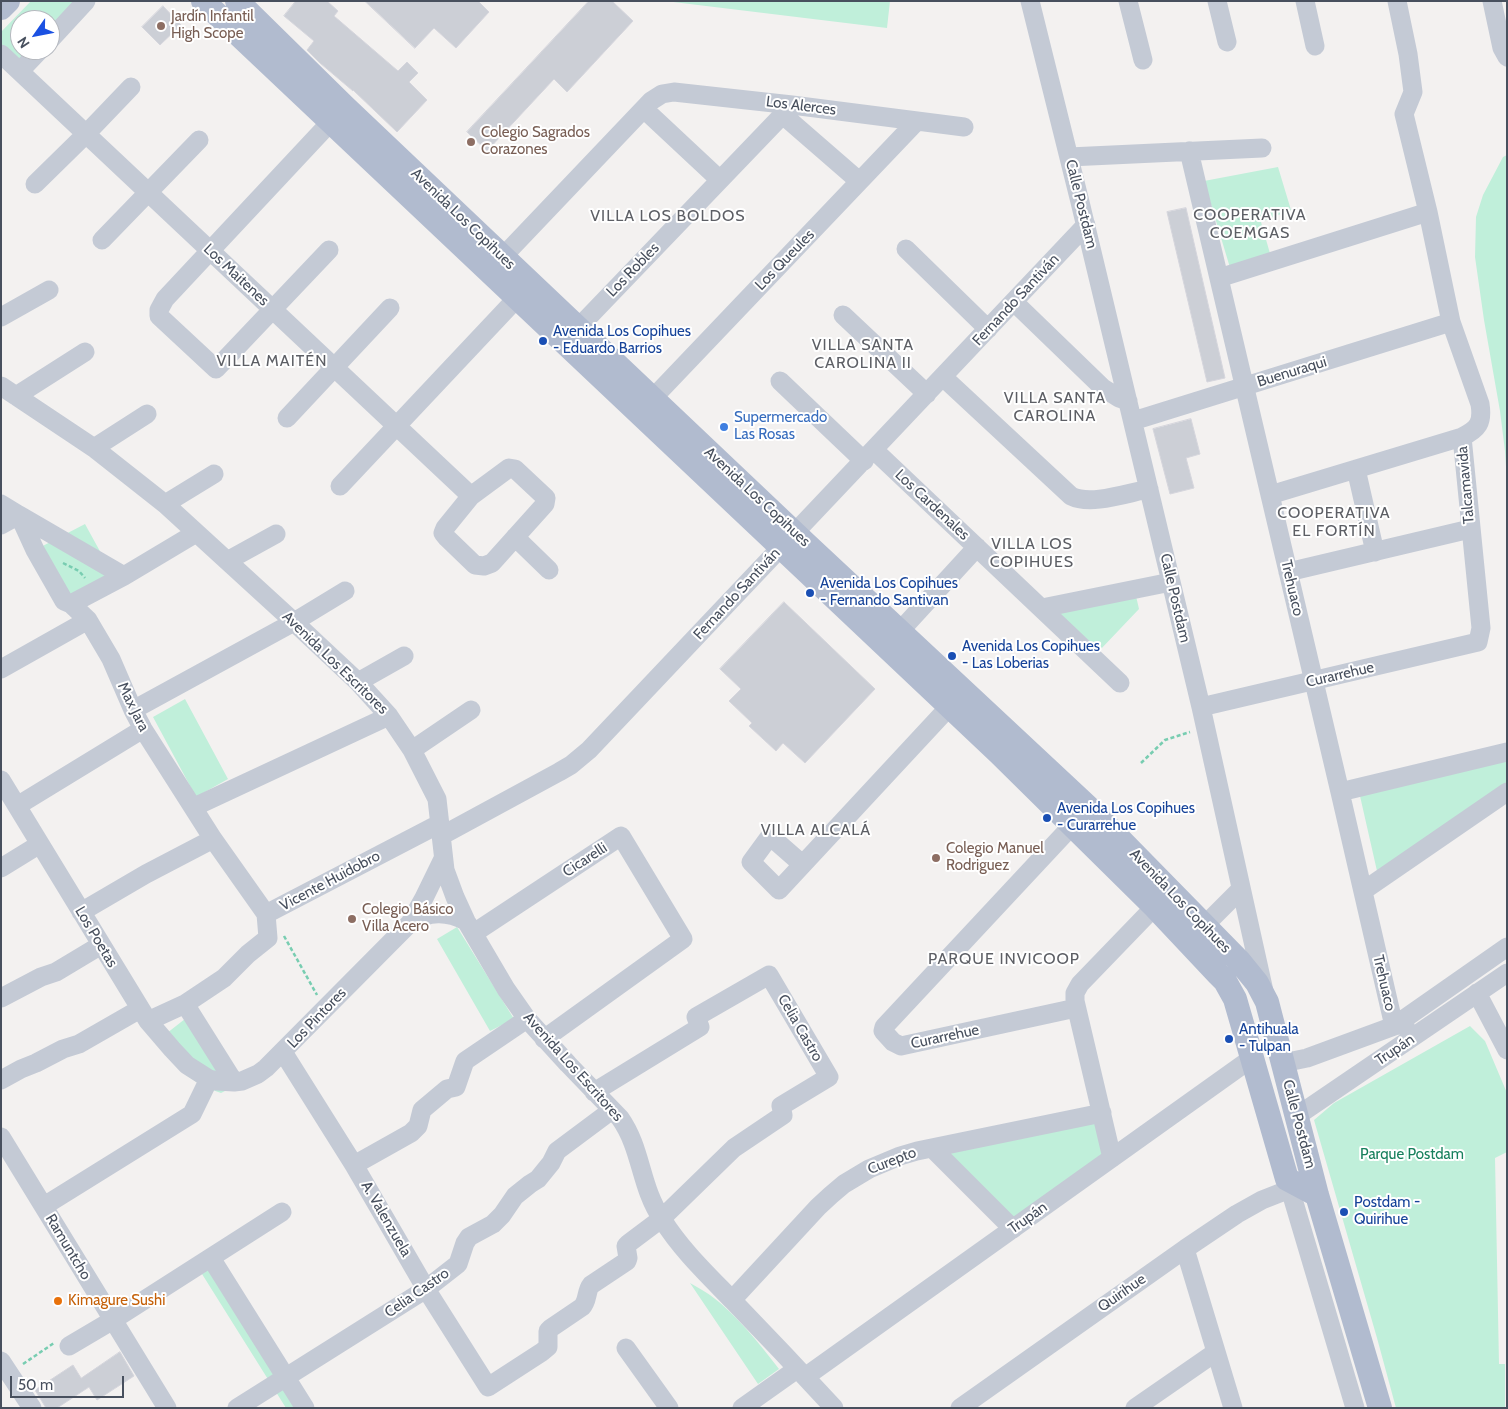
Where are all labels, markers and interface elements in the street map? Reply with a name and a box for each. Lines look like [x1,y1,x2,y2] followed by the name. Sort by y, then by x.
[171,8,254,43] place label: Jardín Infantil High Scope
[10,10,60,60] north arrow
[155,20,167,32] marker: Jardín Infantil High Scope
[13,34,34,52] text: N
[765,93,837,119] street label: Los Alerces
[481,124,590,159] place label: Colegio Sagrados Corazones
[465,136,477,148] marker: Colegio Sagrados Corazones
[1061,158,1101,250] street label: Calle Postdam
[407,165,519,273] street label: Avenida Los Copihues
[1192,205,1308,243] district label: COOPERATIVA COEMGAS
[588,206,748,226] district label: VILLA LOS BOLDOS
[752,226,818,294] street label: Los Queules
[603,239,663,301] street label: Los Robles
[200,240,272,310] street label: Los Maitenes
[969,250,1063,350] street label: Fernando Santiván
[553,323,691,358] place label: Avenida Los Copihues - Eduardo Barrios
[537,335,549,347] marker: Avenida Los Copihues - Eduardo Barrios
[810,335,916,373] district label: VILLA SANTA CAROLINA II
[215,351,329,371] district label: VILLA MAITÉN
[1255,353,1329,391] street label: Buenuraqui
[1002,388,1108,426] district label: VILLA SANTA CAROLINA
[734,409,827,444] place label: Supermercado Las Rosas
[718,421,730,433] marker: Supermercado Las Rosas
[700,443,814,551] street label: Avenida Los Copihues
[1454,445,1478,525] street label: Talcamavida
[891,466,973,544] street label: Los Cardenales
[1276,503,1392,541] district label: COOPERATIVA EL FORTÍN
[989,534,1075,572] district label: VILLA LOS COPIHUES
[690,544,784,644] street label: Fernando Santiván
[1156,552,1194,644] street label: Calle Postdam
[1277,558,1307,618] street label: Trehuaco
[820,575,958,610] place label: Avenida Los Copihues - Fernando Santivan
[804,587,816,599] marker: Avenida Los Copihues - Fernando Santivan
[278,608,392,718] street label: Avenida Los Escritores
[962,638,1100,673] place label: Avenida Los Copihues - Las Loberias
[946,650,958,662] marker: Avenida Los Copihues - Las Loberias
[1304,658,1376,692] street label: Curarrehue
[113,679,153,735] street label: Max Jara
[1057,800,1195,835] place label: Avenida Los Copihues - Curarrehue
[1041,812,1053,824] marker: Avenida Los Copihues - Curarrehue
[759,820,873,840] district label: VILLA ALCALÁ
[559,839,611,881] street label: Cicarelli
[946,840,1044,875] place label: Colegio Manuel Rodriguez
[1126,845,1234,957] street label: Avenida Los Copihues
[277,847,383,915] street label: Vicente Huidobro
[930,852,942,864] marker: Colegio Manuel Rodriguez
[362,901,453,936] place label: Colegio Básico Villa Acero
[71,903,121,971] street label: Los Poetas
[346,913,358,925] marker: Colegio Básico Villa Acero
[926,949,1082,969] district label: PARQUE INVICOOP
[1369,953,1399,1013] street label: Trehuaco
[284,984,350,1052] street label: Los Pintores
[774,991,826,1065] street label: Celia Castro
[519,1009,627,1125] street label: Avenida Los Escritores
[909,1021,981,1053] street label: Curarrehue
[1239,1021,1299,1056] place label: Antihuala - Tulpan
[1372,1030,1418,1070] street label: Trupán
[1223,1033,1235,1045] marker: Antihuala - Tulpan
[1279,1078,1319,1170] street label: Calle Postdam
[865,1144,919,1178] street label: Curepto
[1360,1146,1464,1164] park label: Parque Postdam
[357,1178,415,1260] street label: A. Valenzuela
[1354,1194,1420,1229] place label: Postdam - Quirihue
[1005,1198,1051,1238] street label: Trupán
[1338,1206,1350,1218] marker: Postdam - Quirihue
[41,1211,95,1283] street label: Ramuntcho
[381,1264,453,1322] street label: Celia Castro
[1095,1270,1149,1316] street label: Quirihue
[68,1292,165,1310] place label: Kimagure Sushi
[52,1295,64,1307] marker: Kimagure Sushi
[12,1366,126,1398] scale bar
[18,1376,53,1394] text: 50 m

